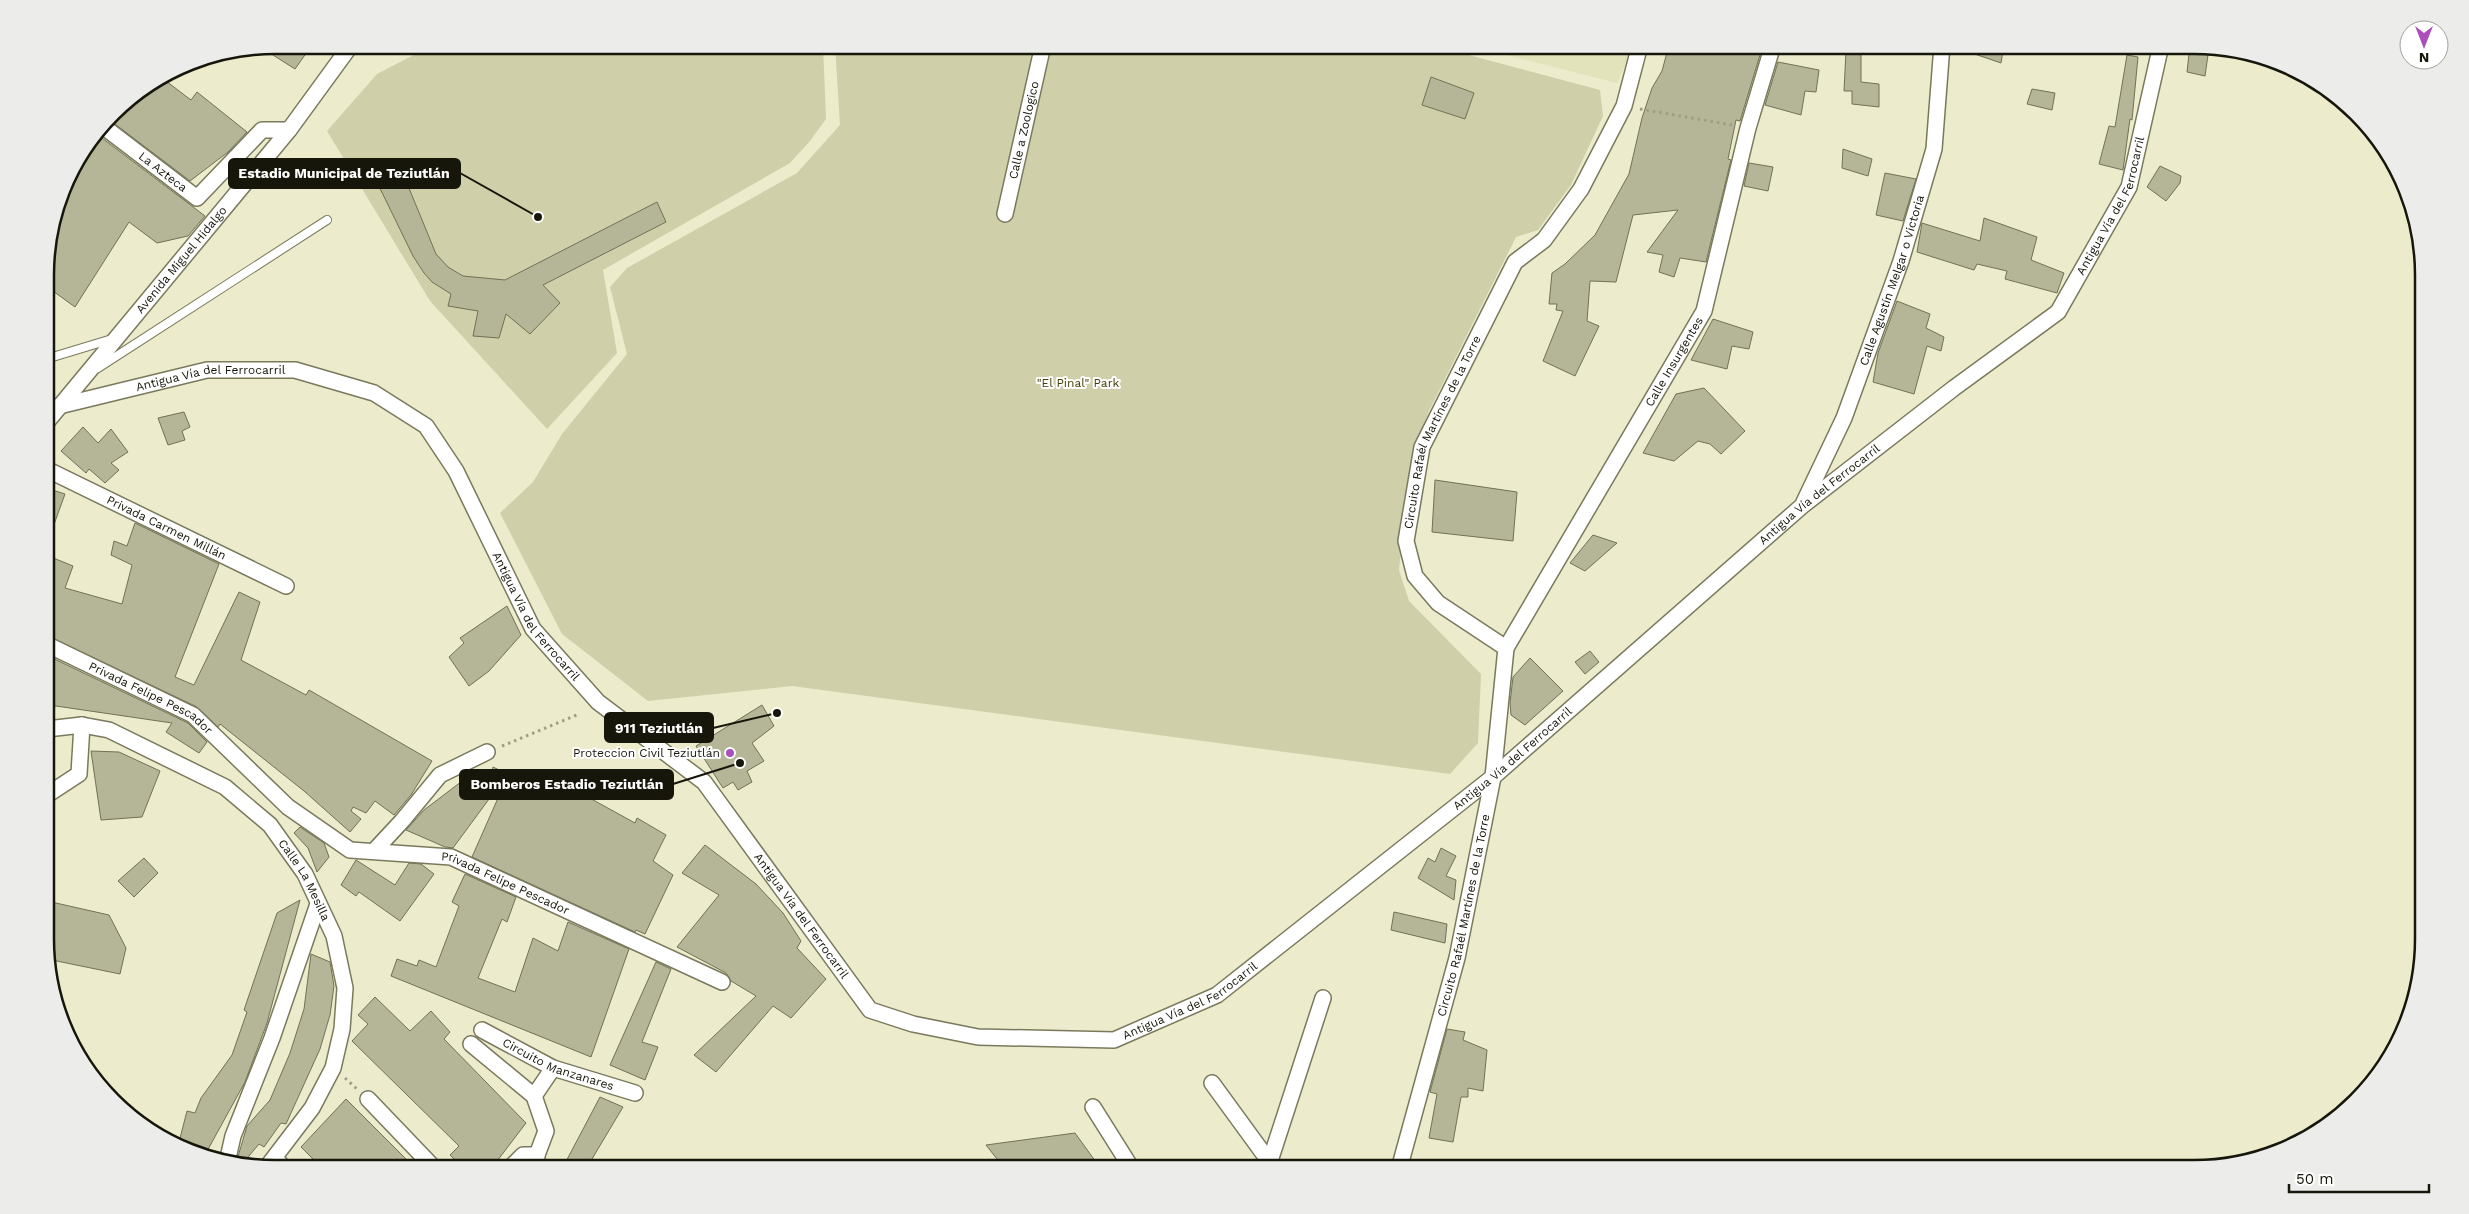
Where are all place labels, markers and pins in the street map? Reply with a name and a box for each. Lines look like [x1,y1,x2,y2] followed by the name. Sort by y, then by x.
[229,159,460,188] callout: Estadio Municipal de Teziutlán
[605,713,713,742] callout: 911 Teziutlán
[573,746,720,760] place label: Proteccion Civil Teziutlán
[724,747,736,759] marker: Proteccion Civil Teziutlán
[460,770,673,799] callout: Bomberos Estadio Teziutlán

